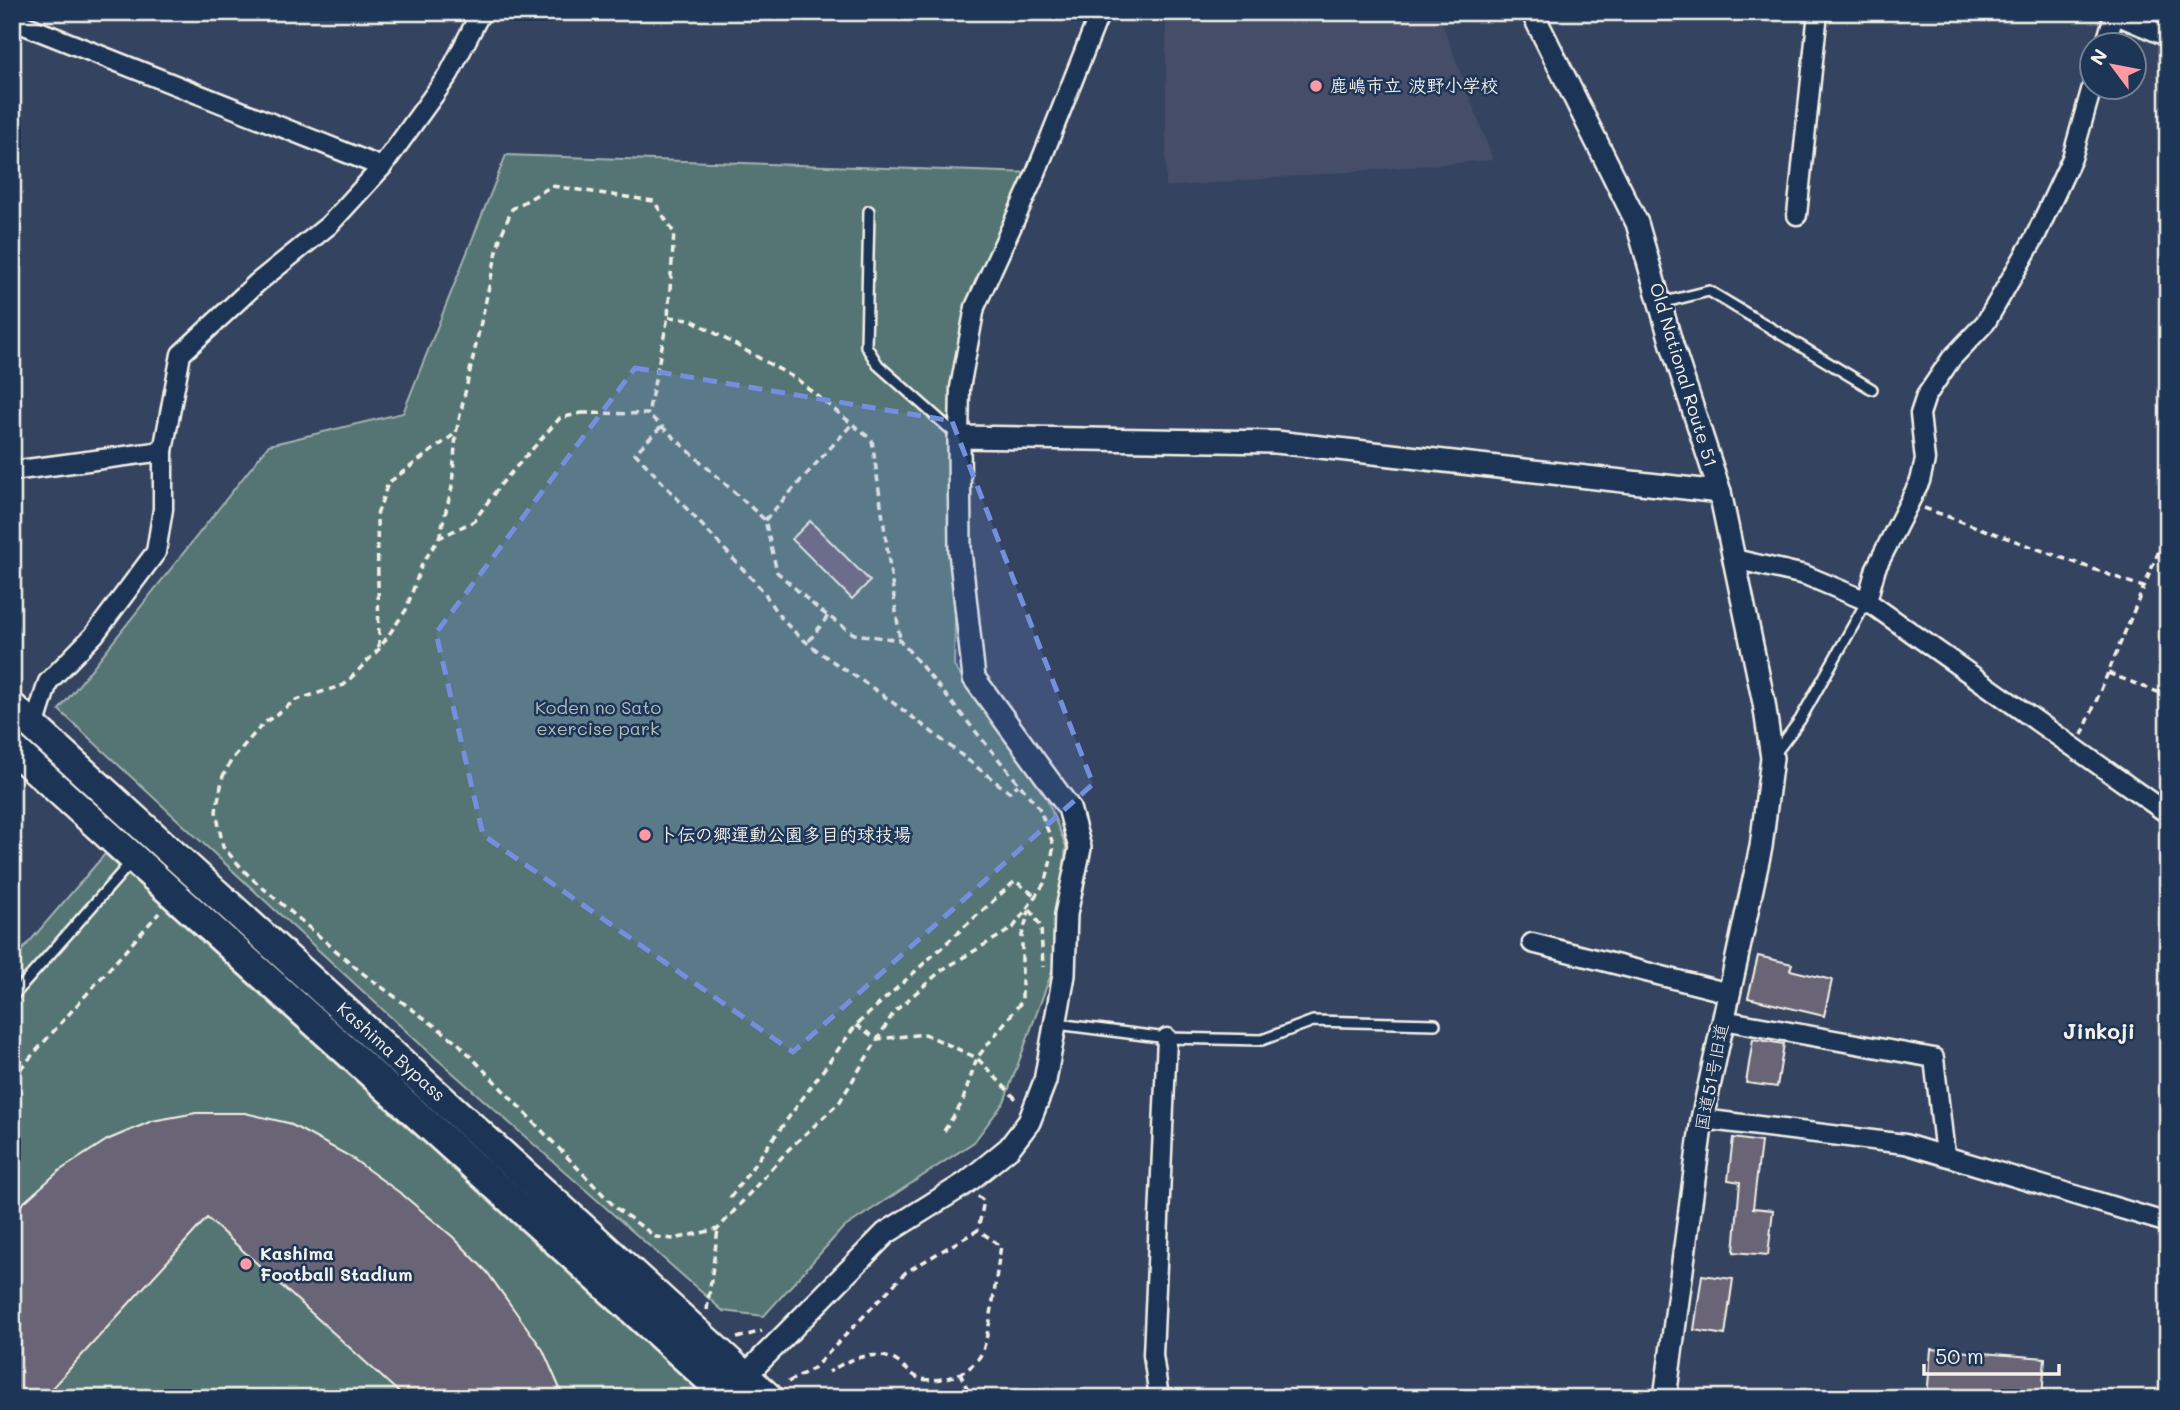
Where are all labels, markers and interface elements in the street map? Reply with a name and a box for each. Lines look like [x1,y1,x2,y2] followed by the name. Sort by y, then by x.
[2078,32,2148,102] north arrow
[2084,44,2113,69] text: N
[1330,73,1498,97] place label: 鹿嶋市立 波野小学校
[1308,78,1324,94] marker: 鹿嶋市立 波野小学校
[1644,280,1723,470] street label: Old National Route 51
[535,695,661,740] park label: Koden no Sato exercise park
[659,822,911,846] place label: 卜伝の郷運動公園多目的球技場
[637,827,653,843] marker: 卜伝の郷運動公園多目的球技場
[332,996,451,1106] street label: Kashima Bypass
[2063,1017,2135,1044] district label: Jinkoji
[1689,1021,1733,1132] street label: 国道51号旧道
[260,1241,412,1286] place label: Kashima Football Stadium
[238,1256,254,1272] marker: Kashima Football Stadium
[1924,1333,2059,1377] scale bar
[1935,1342,1984,1369] text: 50 m

